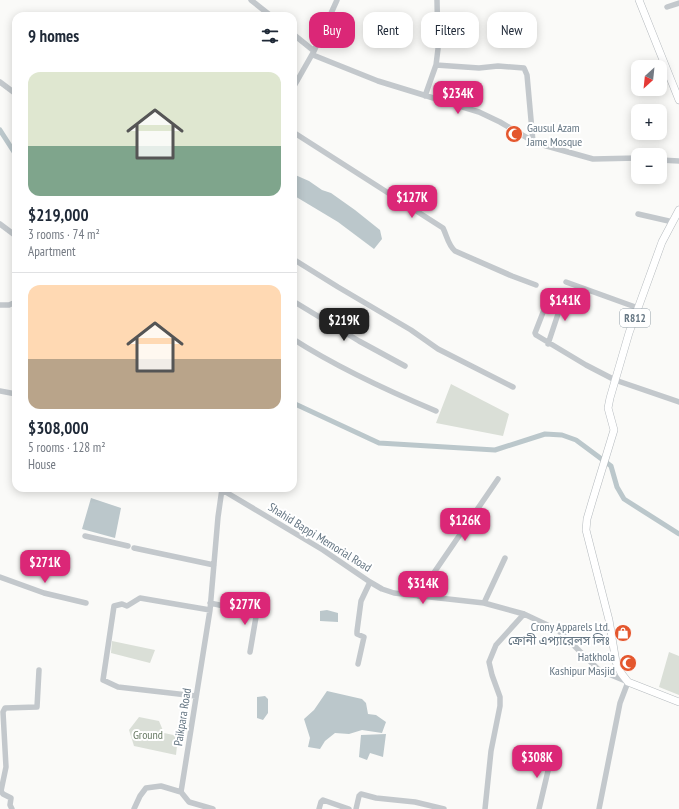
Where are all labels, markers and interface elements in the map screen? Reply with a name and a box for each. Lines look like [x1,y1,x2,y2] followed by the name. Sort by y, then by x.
[309,12,355,48] chip: Buy
[363,12,413,48] chip: Rent
[421,12,479,48] chip: Filters
[487,12,537,48] chip: New
[28,25,79,47] text: 9 homes
[259,25,281,47] icon: filters
[631,60,667,96] north arrow
[631,60,667,184] map controls
[430,81,486,115] pin: $234K
[442,85,474,102] text: $234K
[119,98,191,170] icon: home
[631,104,667,140] button: +
[526,120,582,149] place label: Gausul Azam Jame Mosque
[504,124,524,144] mosque icon: Gausul Azam Jame Mosque
[631,148,667,184] button: −
[384,185,440,219] pin: $127K
[396,189,428,206] text: $127K
[28,204,89,226] text: $219,000
[28,226,100,243] text: 3 rooms · 74 m²
[28,243,76,260] text: Apartment
[537,288,593,322] pin: $141K
[549,292,581,309] text: $141K
[316,308,372,342] pin: $219K
[620,309,650,327] road number: R812
[119,311,191,383] icon: home
[328,312,360,329] text: $219K
[28,417,89,439] text: $308,000
[28,439,106,456] text: 5 rooms · 128 m²
[28,456,56,473] text: House
[266,499,374,575] street label: Shahid Bappi Memorial Road
[437,508,493,542] pin: $126K
[449,512,481,529] text: $126K
[17,550,73,584] pin: $271K
[29,554,61,571] text: $271K
[395,571,451,605] pin: $314K
[407,575,439,592] text: $314K
[217,592,273,626] pin: $277K
[229,596,261,613] text: $277K
[508,619,610,648] place label: Crony Apparels Ltd. ক্রোনী এপ্যারেলস লিঃ
[613,623,633,643] shop icon: Crony Apparels Ltd. ক্রোনী এপ্যারেলস লিঃ
[549,649,615,678] place label: Hatkhola Kashipur Masjid
[618,653,638,673] mosque icon: Hatkhola Kashipur Masjid
[170,687,194,747] street label: Paikpara Road
[133,727,163,742] park label: Ground
[509,745,565,779] pin: $308K
[521,749,553,766] text: $308K

